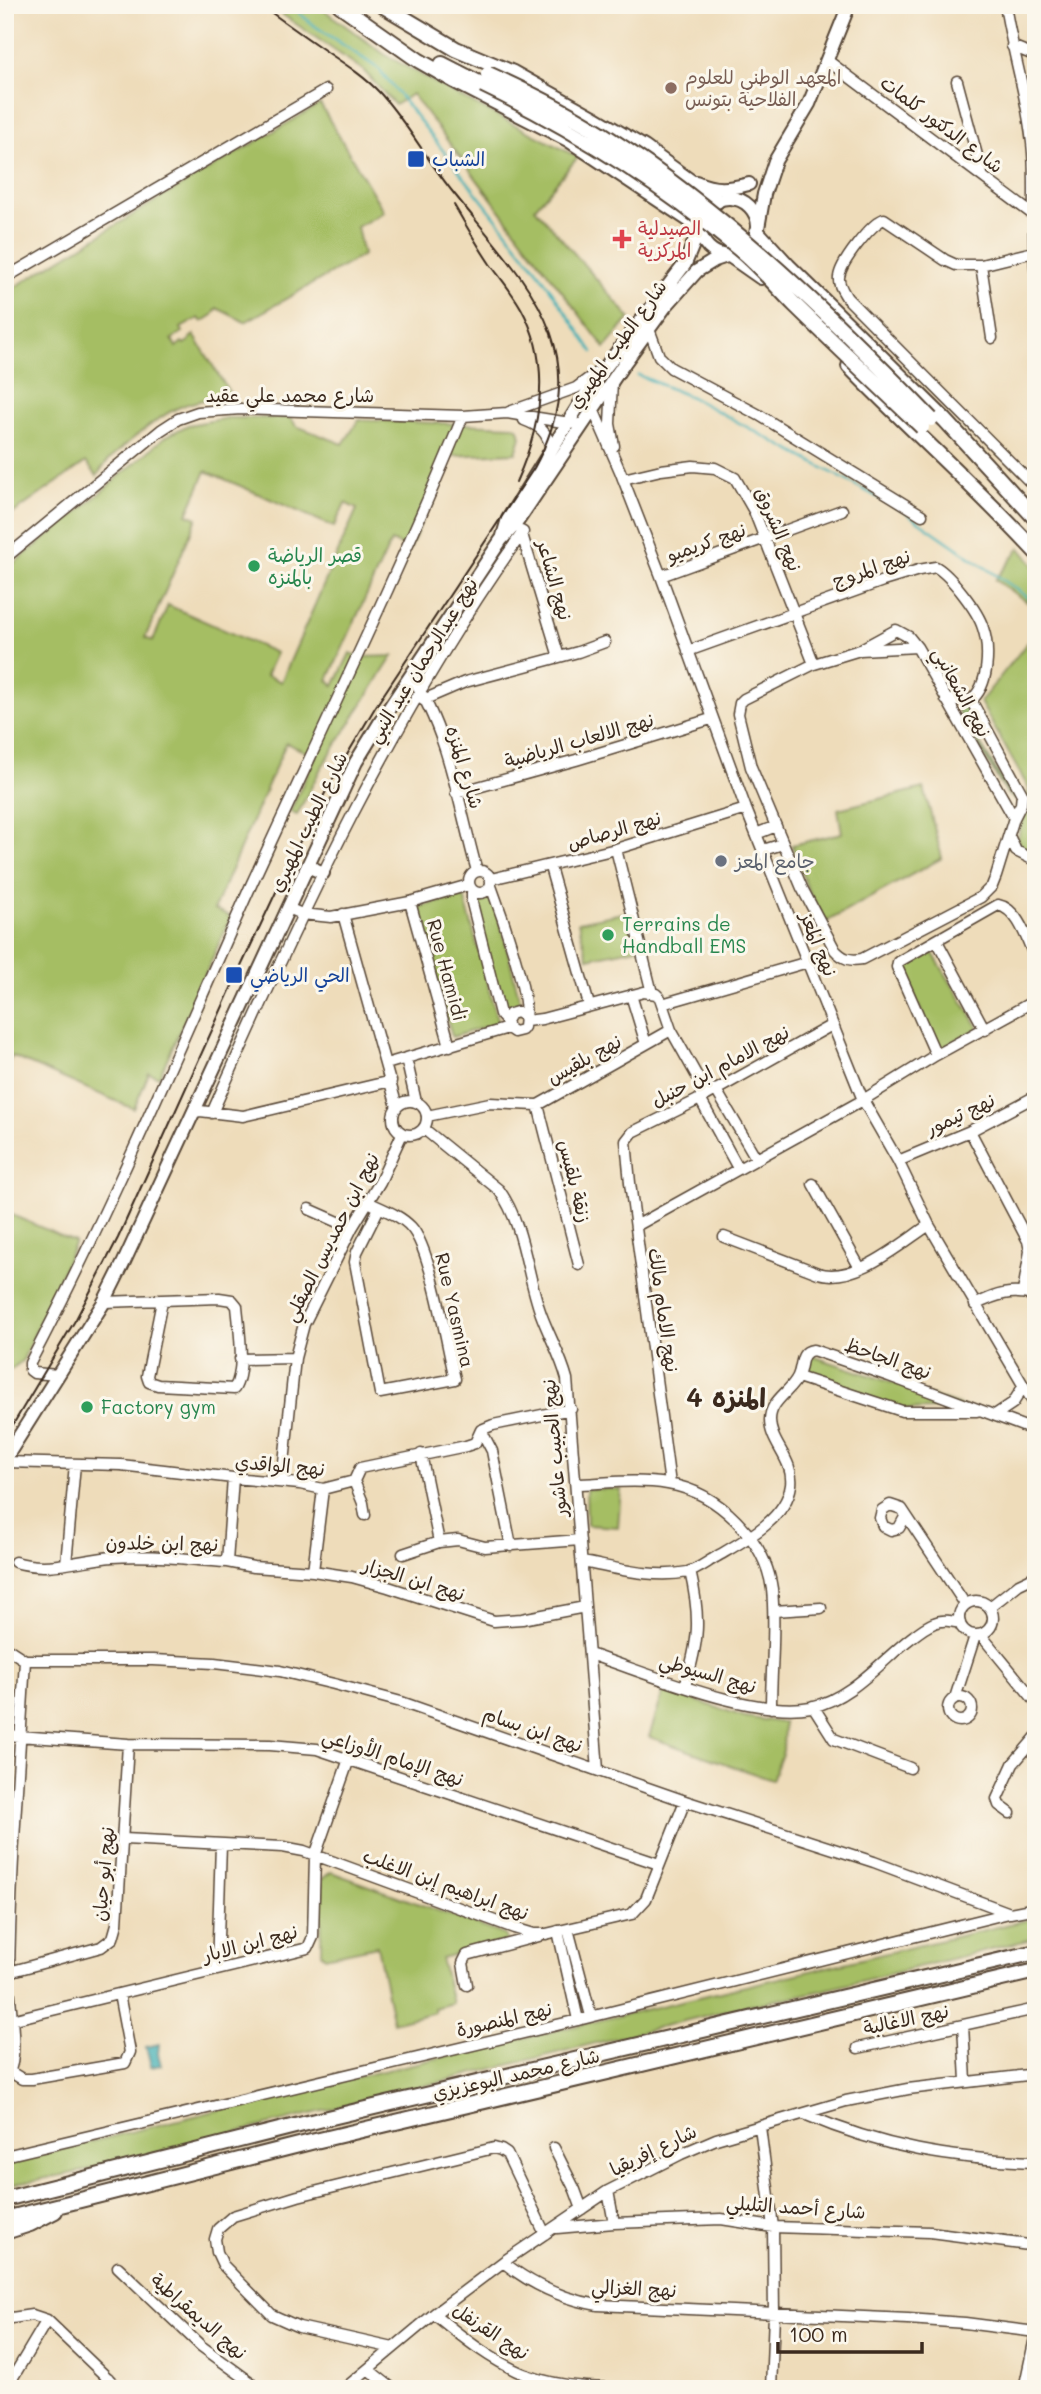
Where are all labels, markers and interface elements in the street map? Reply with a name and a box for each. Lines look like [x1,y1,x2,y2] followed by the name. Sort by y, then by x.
[685,64,841,111] place label: المعهد الوطني للعلوم الفلاحية بتونس
[875,69,1009,180] street label: شارع الدكتور كلمات
[663,80,679,96] marker: المعهد الوطني للعلوم الفلاحية بتونس
[432,146,485,171] place label: الشباب
[406,149,426,169] marker: الشباب
[638,215,701,262] place label: الصيدلية المركزية
[612,229,632,249] marker: الصيدلية المركزية
[561,274,674,415] street label: شارع الطيب المهيري
[206,382,374,412] street label: شارع محمد علي عقيد
[750,483,808,575] street label: نهج الشروق
[662,516,749,568] street label: نهج كريميو
[531,535,579,623] street label: نهج الشاعر
[268,542,362,589] place label: قصر الرياضة بالمنزه
[828,543,914,593] street label: نهج المروج
[246,558,262,574] marker: قصر الرياضة بالمنزه
[360,572,487,750] street label: نهج عبدالرحمان عبد النبي
[923,642,998,744] street label: نهج الشعانبي
[501,706,657,774] street label: نهج الالعاب الرياضية
[439,722,490,812] street label: شارع المنزه
[263,747,355,897] street label: شارع الطيب المهيري
[564,804,664,856] street label: نهج الرصاص
[733,848,815,875] place label: جامع المعز
[713,853,729,869] marker: جامع المعز
[794,906,844,980] street label: نهج المعز
[622,911,746,958] place label: Terrains de Handball EMS
[422,916,473,1024] street label: Rue Hamidi
[600,927,616,943] marker: Terrains de Handball EMS
[250,962,350,992] place label: الحي الرياضي
[224,965,244,985] marker: الحي الرياضي
[646,1019,795,1115] street label: نهج الامام ابن حنبل
[542,1028,626,1090] street label: نهج بلقيس
[920,1087,999,1142] street label: نهج تيمور
[553,1137,598,1225] street label: زنقة بلقيس
[277,1148,388,1328] street label: نهج ابن حمديس الصقلي
[640,1246,686,1374] street label: نهج الامام مالك
[430,1250,481,1370] street label: Rue Yasmina
[841,1331,935,1385] street label: نهج الجاحظ
[535,1378,573,1520] street label: نهج الحبيب عاشور
[686,1380,766,1414] district label: المنزه 4
[101,1394,216,1419] place label: Factory gym
[79,1399,95,1415] marker: Factory gym
[234,1448,326,1484] street label: نهج الواقدي
[105,1529,219,1557] street label: نهج ابن خلدون
[358,1551,468,1607] street label: نهج ابن الجزار
[655,1647,760,1703] street label: نهج السيوطي
[479,1700,586,1760] street label: نهج ابن بسام
[318,1722,467,1796] street label: نهج الإمام الأوزاعي
[86,1825,120,1923] street label: نهج أبو حيان
[359,1842,533,1928] street label: نهج ابراهيم إبن الاغلب
[198,1918,300,1969] street label: نهج ابن الابار
[454,1995,554,2043] street label: نهج المنصورة
[861,1997,951,2041] street label: نهج الاغالبة
[430,2042,603,2108] street label: شارع محمد البوعزيزي
[605,2118,701,2183] street label: شارع إفريقيا
[725,2189,867,2229] street label: شارع أحمد التليلي
[145,2267,253,2365] street label: نهج الديمقراطية
[591,2273,677,2307] street label: نهج الغزالي
[448,2296,534,2366] street label: نهج القرنفل
[778,2310,922,2354] scale bar
[789,2320,848,2347] text: 100 m

